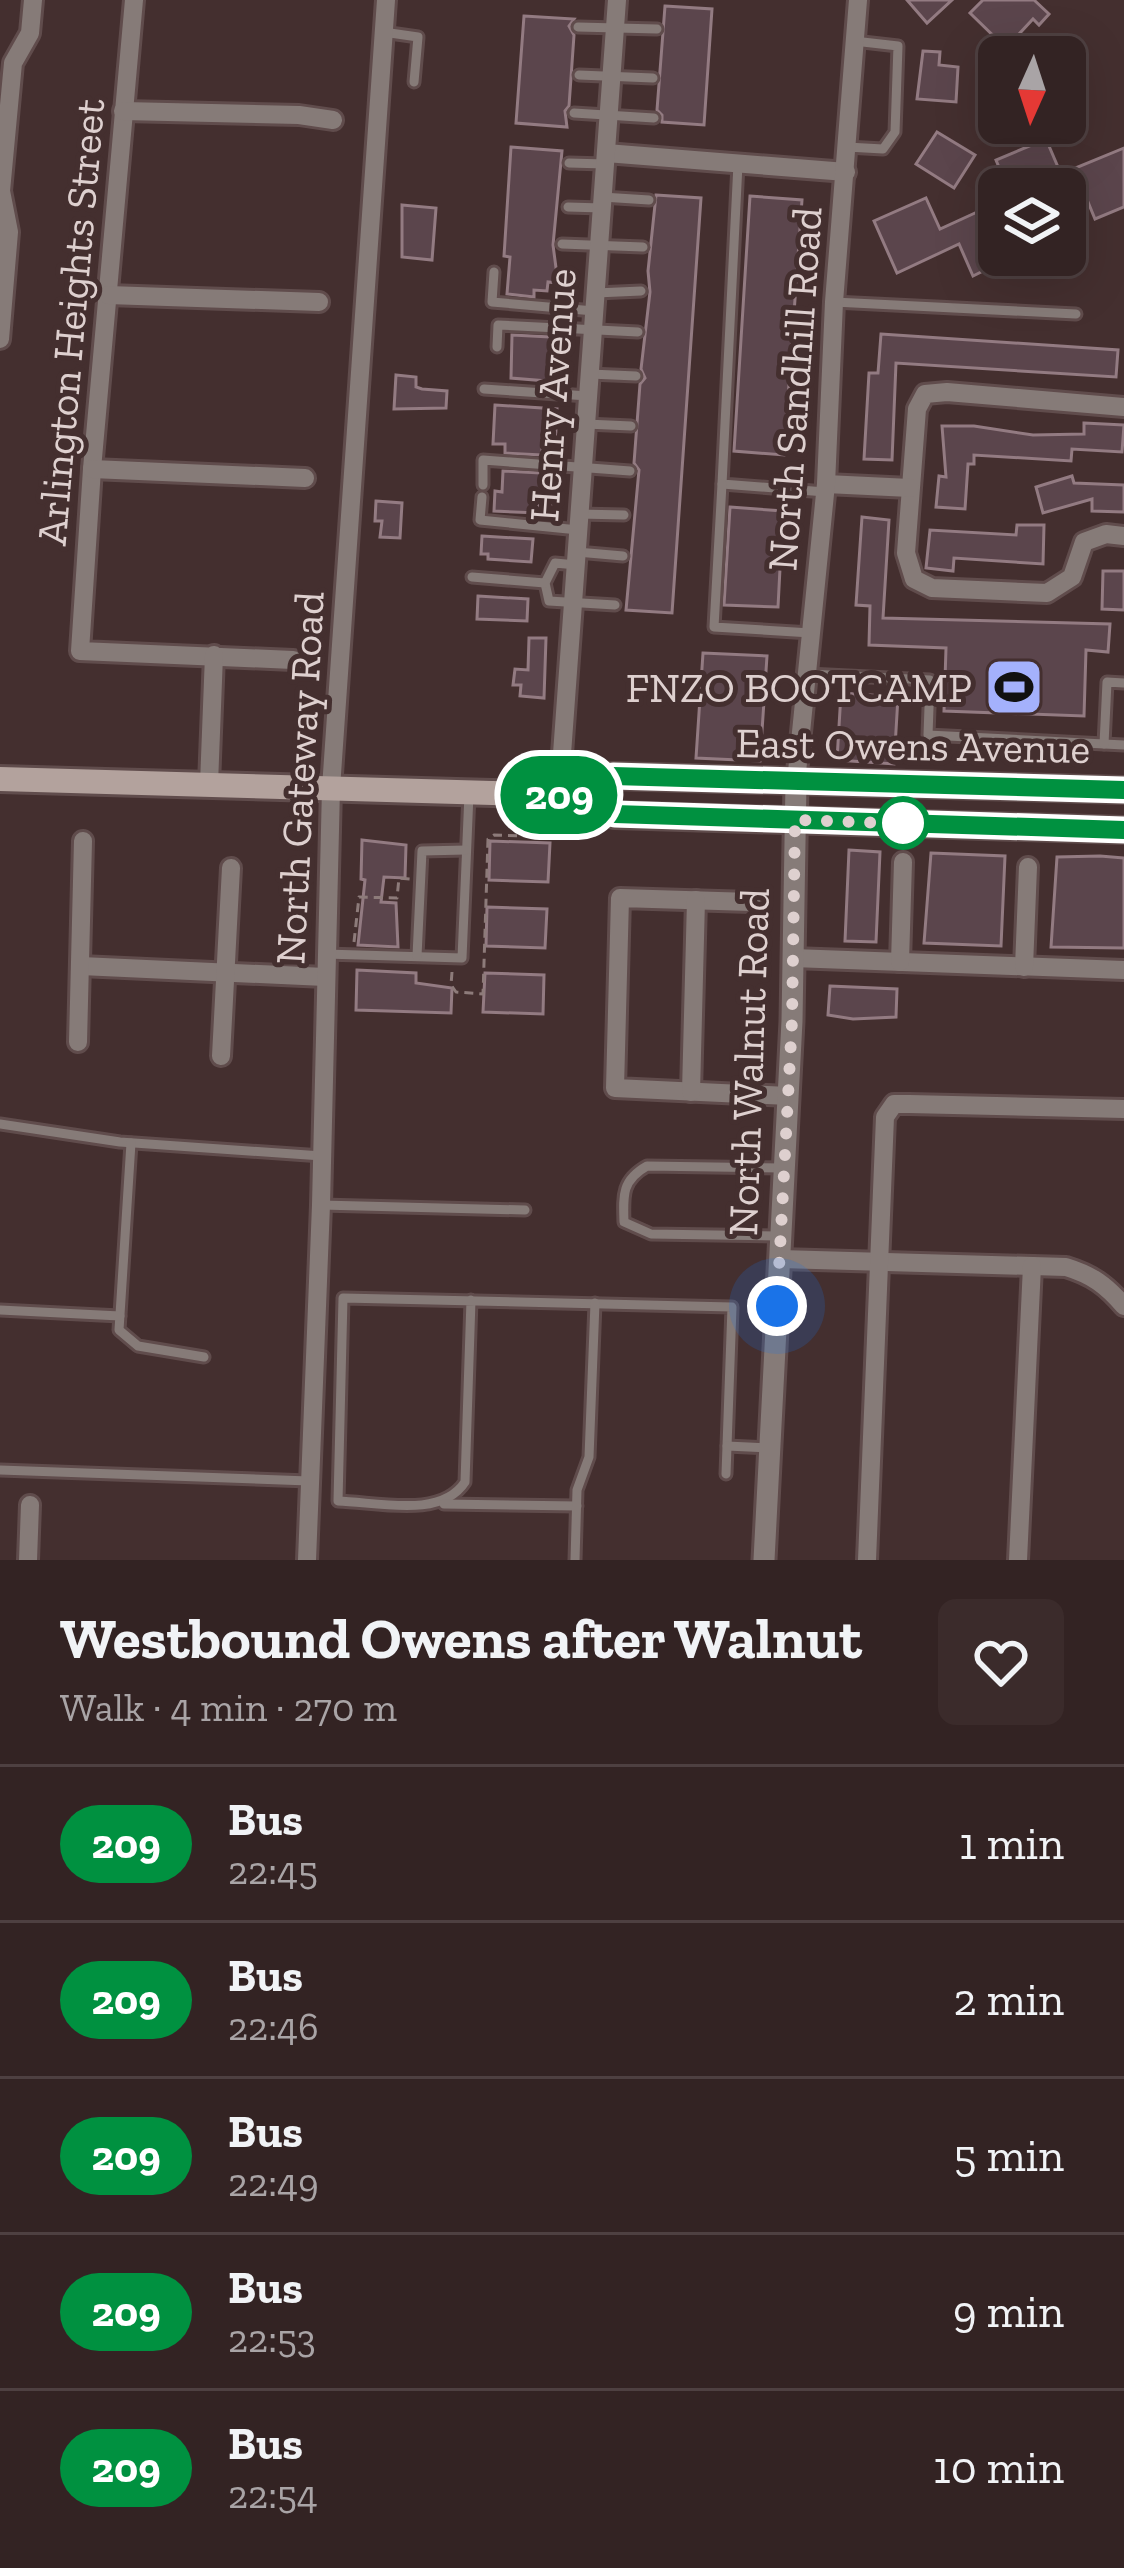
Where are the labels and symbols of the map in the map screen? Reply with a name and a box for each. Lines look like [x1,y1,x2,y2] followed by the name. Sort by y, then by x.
[978,36,1086,144] north arrow
[26,96,115,548] street label: Arlington Heights Street
[756,205,833,573] street label: North Sandhill Road
[518,267,587,523] street label: Henry Avenue
[264,590,335,966] street label: North Gateway Road
[983,656,1045,718] sports icon: FNZO BOOTCAMP
[626,662,972,713] place label: FNZO BOOTCAMP
[735,717,1091,774] street label: East Owens Avenue
[490,756,628,834] line badge: 209
[878,798,928,848] unlabelled marker
[717,887,780,1237] street label: North Walnut Road
[747,1276,807,1336] your location

